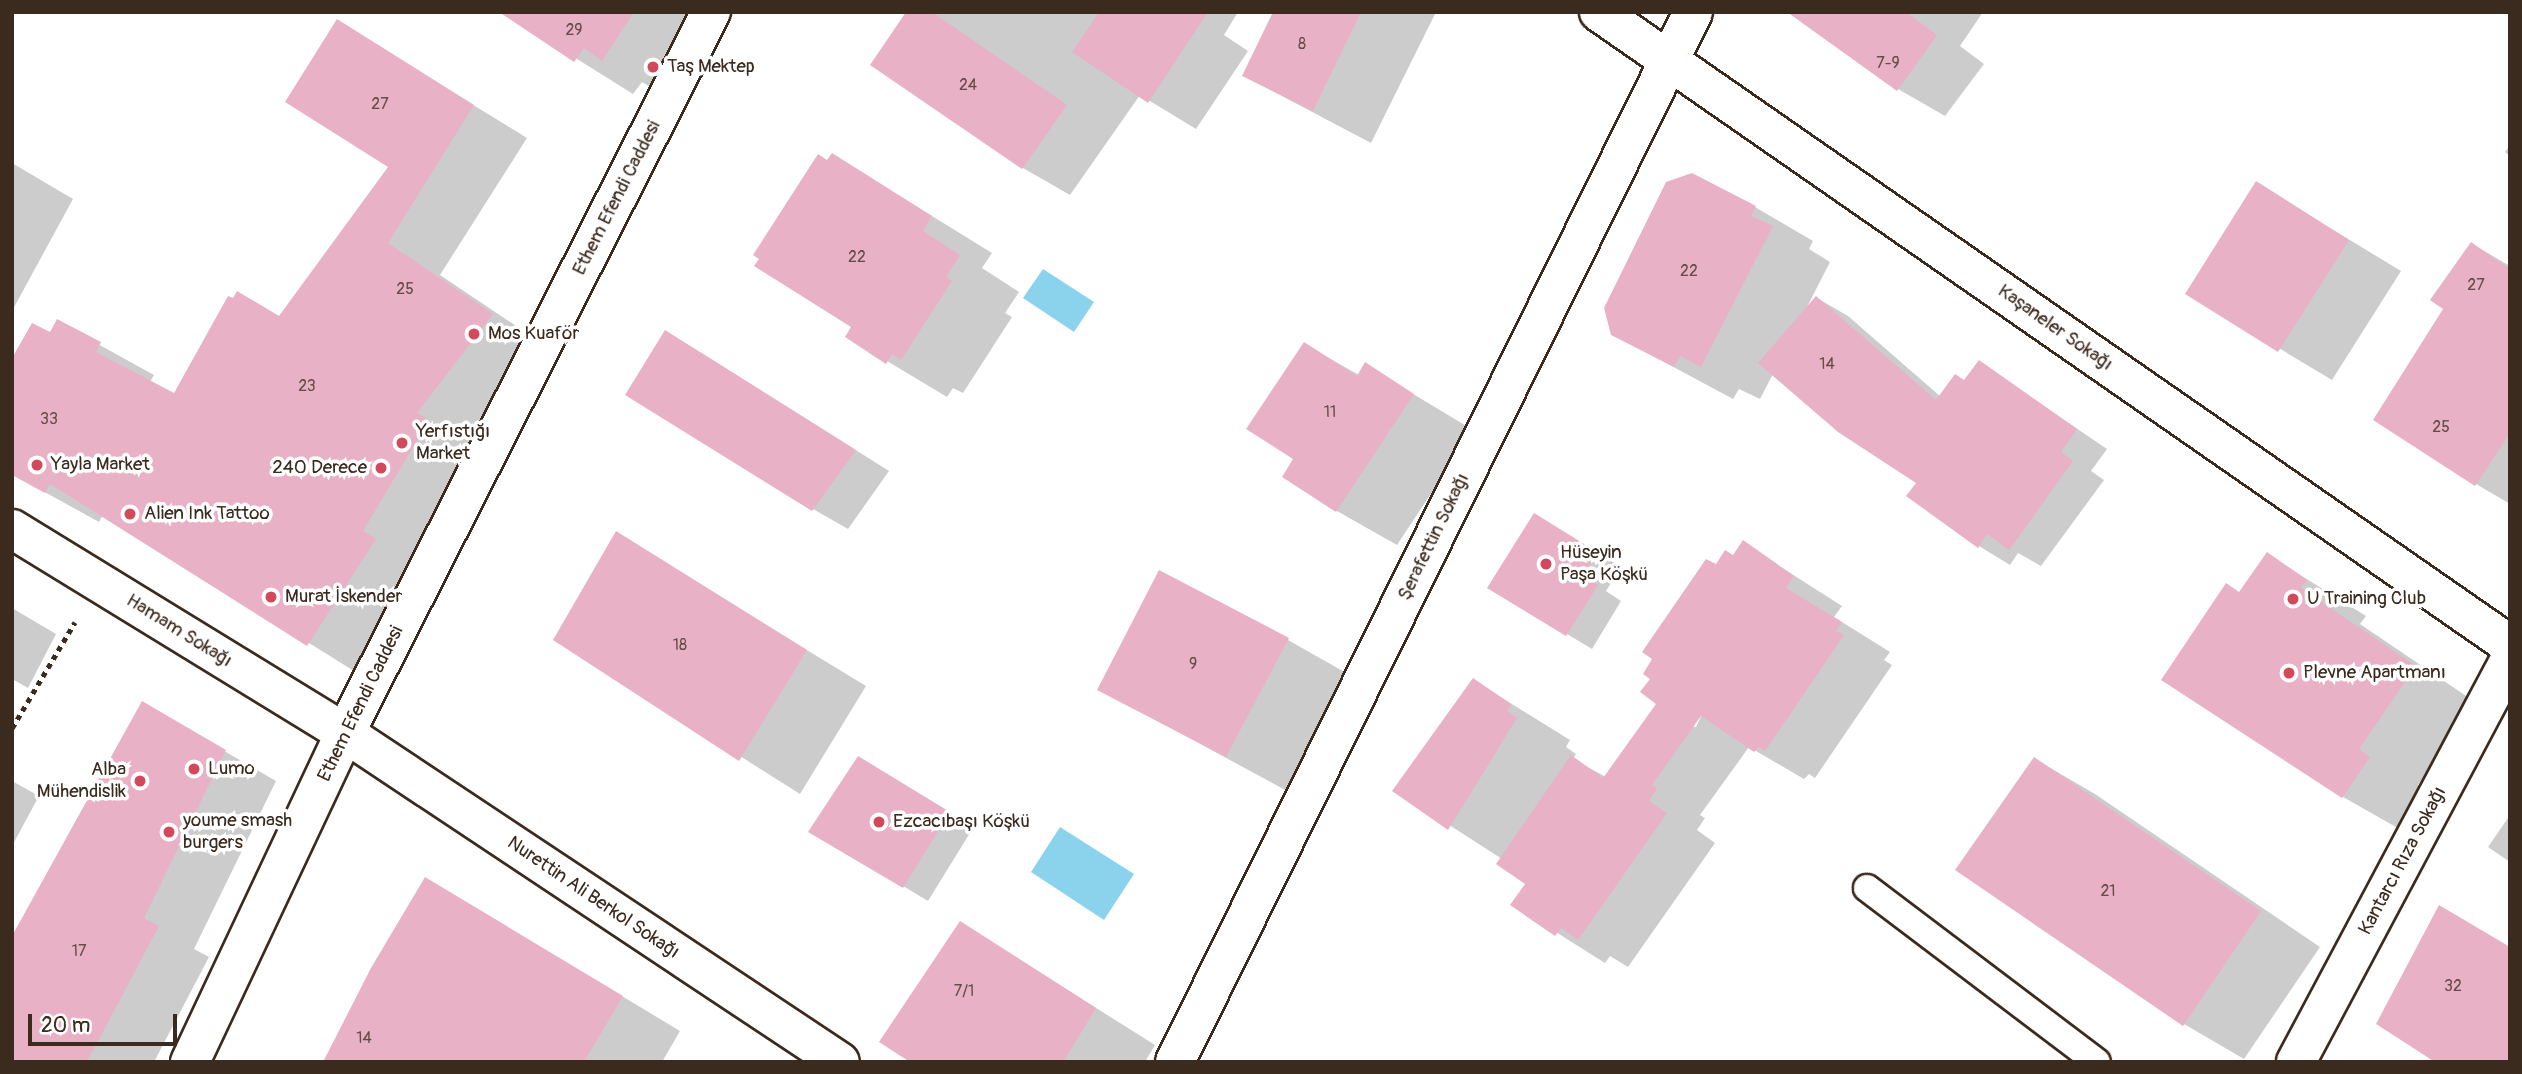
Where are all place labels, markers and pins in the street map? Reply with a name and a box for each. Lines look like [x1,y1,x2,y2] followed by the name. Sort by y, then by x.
[667,56,755,78] place label: Taş Mektep
[645,59,661,75] marker: Taş Mektep
[488,323,579,345] place label: Mos Kuaför
[466,326,482,342] marker: Mos Kuaför
[416,421,490,465] place label: Yerfıstığı Market
[394,435,410,451] marker: Yerfıstığı Market
[51,454,150,476] place label: Yayla Market
[29,457,45,473] marker: Yayla Market
[272,457,367,479] place label: 240 Derece
[373,460,389,476] marker: 240 Derece
[144,503,270,525] place label: Alien Ink Tattoo
[122,506,138,522] marker: Alien Ink Tattoo
[1560,542,1648,586] place label: Hüseyin Paşa Köşkü
[1538,556,1554,572] marker: Hüseyin Paşa Köşkü
[285,586,402,608] place label: Murat İskender
[2307,588,2426,610] place label: U Training Club
[263,589,279,605] marker: Murat İskender
[2285,591,2301,607] marker: U Training Club
[2303,662,2446,684] place label: Plevne Apartmanı
[2281,665,2297,681] marker: Plevne Apartmanı
[208,758,255,780] place label: Lumo
[37,759,126,803] place label: Alba Mühendislik
[186,761,202,777] marker: Lumo
[132,773,148,789] marker: Alba Mühendislik
[183,810,292,854] place label: youme smash burgers
[893,811,1030,833] place label: Ezcacıbaşı Köşkü
[871,814,887,830] marker: Ezcacıbaşı Köşkü
[161,824,177,840] marker: youme smash burgers

